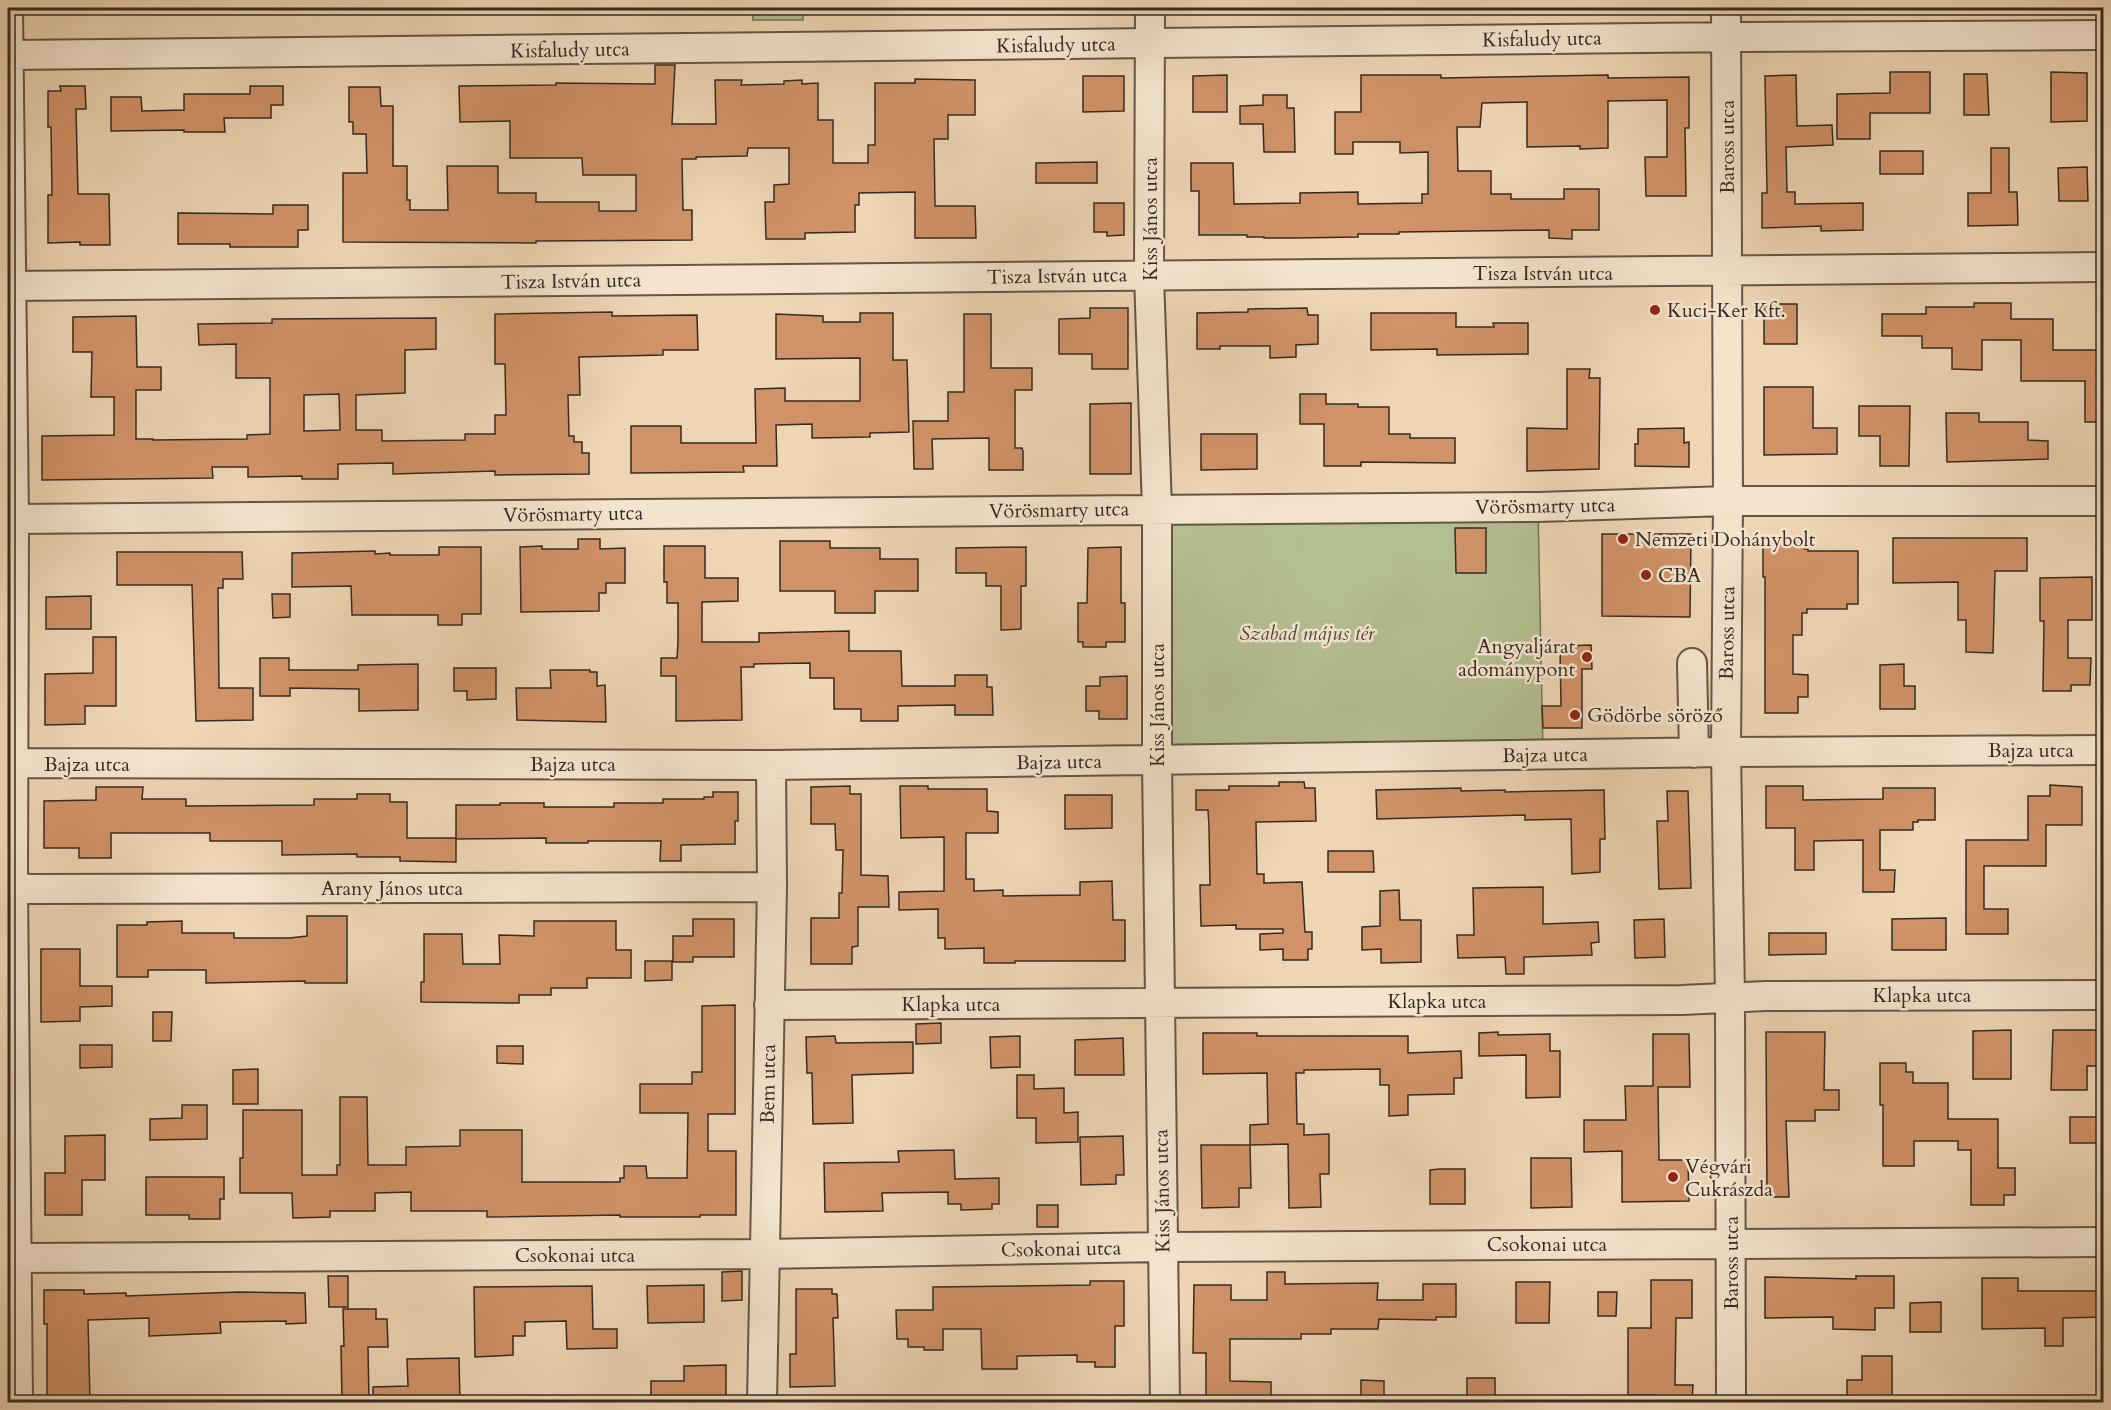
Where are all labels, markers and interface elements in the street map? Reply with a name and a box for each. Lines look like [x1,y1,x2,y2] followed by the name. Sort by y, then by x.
[1482,24,1602,54] street label: Kisfaludy utca
[996,30,1116,60] street label: Kisfaludy utca
[510,35,630,65] street label: Kisfaludy utca
[1714,100,1741,194] street label: Baross utca
[1137,157,1164,281] street label: Kiss János utca
[1473,260,1614,287] street label: Tisza István utca
[987,261,1128,291] street label: Tisza István utca
[501,266,642,296] street label: Tisza István utca
[1667,297,1786,324] place label: Kuci-Ker Kft.
[1648,303,1662,317] marker: Kuci-Ker Kft.
[1475,491,1616,521] street label: Vörösmarty utca
[989,495,1130,525] street label: Vörösmarty utca
[503,499,644,529] street label: Vörösmarty utca
[1635,526,1816,553] place label: Nemzeti Dohánybolt
[1616,532,1630,546] marker: Nemzeti Dohánybolt
[1658,562,1702,589] place label: CBA
[1639,568,1653,582] marker: CBA
[1713,585,1741,680] street label: Baross utca
[1239,620,1376,647] park label: Szabad május tér
[1458,633,1576,683] place label: Angyaljárat adománypont
[1144,643,1171,767] street label: Kiss János utca
[1580,650,1594,664] marker: Angyaljárat adománypont
[1587,702,1723,729] place label: Gödörbe söröző
[1568,708,1582,722] marker: Gödörbe söröző
[1988,737,2074,764] street label: Bajza utca
[1502,741,1589,769] street label: Bajza utca
[1016,748,1103,776] street label: Bajza utca
[44,751,130,778] street label: Bajza utca
[530,751,616,778] street label: Bajza utca
[321,875,463,902] street label: Arany János utca
[1872,982,1972,1009] street label: Klapka utca
[1387,988,1487,1015] street label: Klapka utca
[901,991,1001,1018] street label: Klapka utca
[754,1043,782,1124] street label: Bem utca
[1147,1128,1177,1253] street label: Kiss János utca
[1685,1153,1773,1203] place label: Végvári Cukrászda
[1666,1170,1680,1184] marker: Végvári Cukrászda
[1718,1216,1745,1310] street label: Baross utca
[1487,1231,1608,1258] street label: Csokonai utca
[1001,1234,1122,1264] street label: Csokonai utca
[515,1242,636,1269] street label: Csokonai utca

